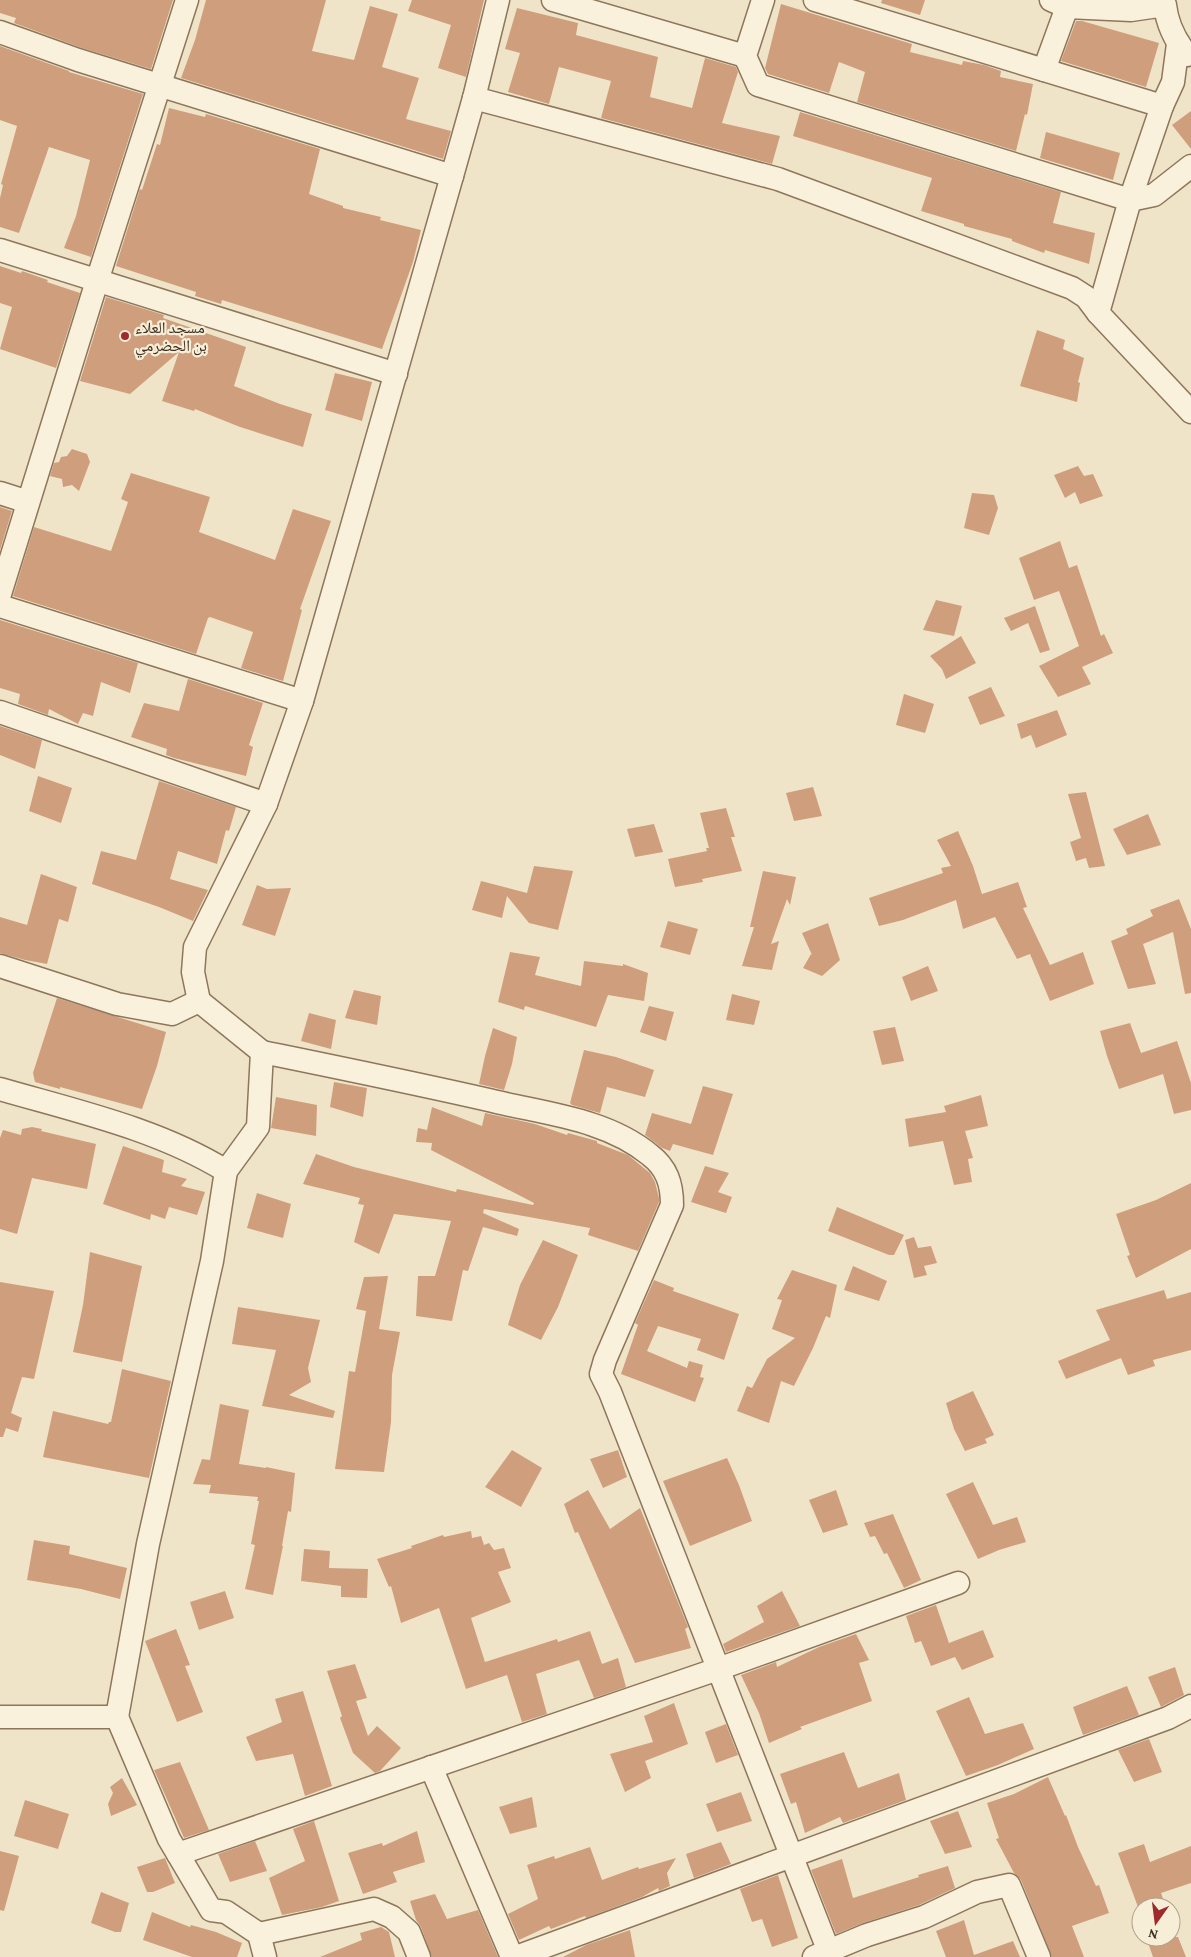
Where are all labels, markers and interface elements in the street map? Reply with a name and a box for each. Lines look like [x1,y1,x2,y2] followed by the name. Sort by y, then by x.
[135,319,207,358] place label: مسجد العلاء بن الحضرمي
[119,330,131,342] marker: مسجد العلاء بن الحضرمي
[1131,1897,1181,1947] north arrow
[1146,1926,1159,1944] text: N

